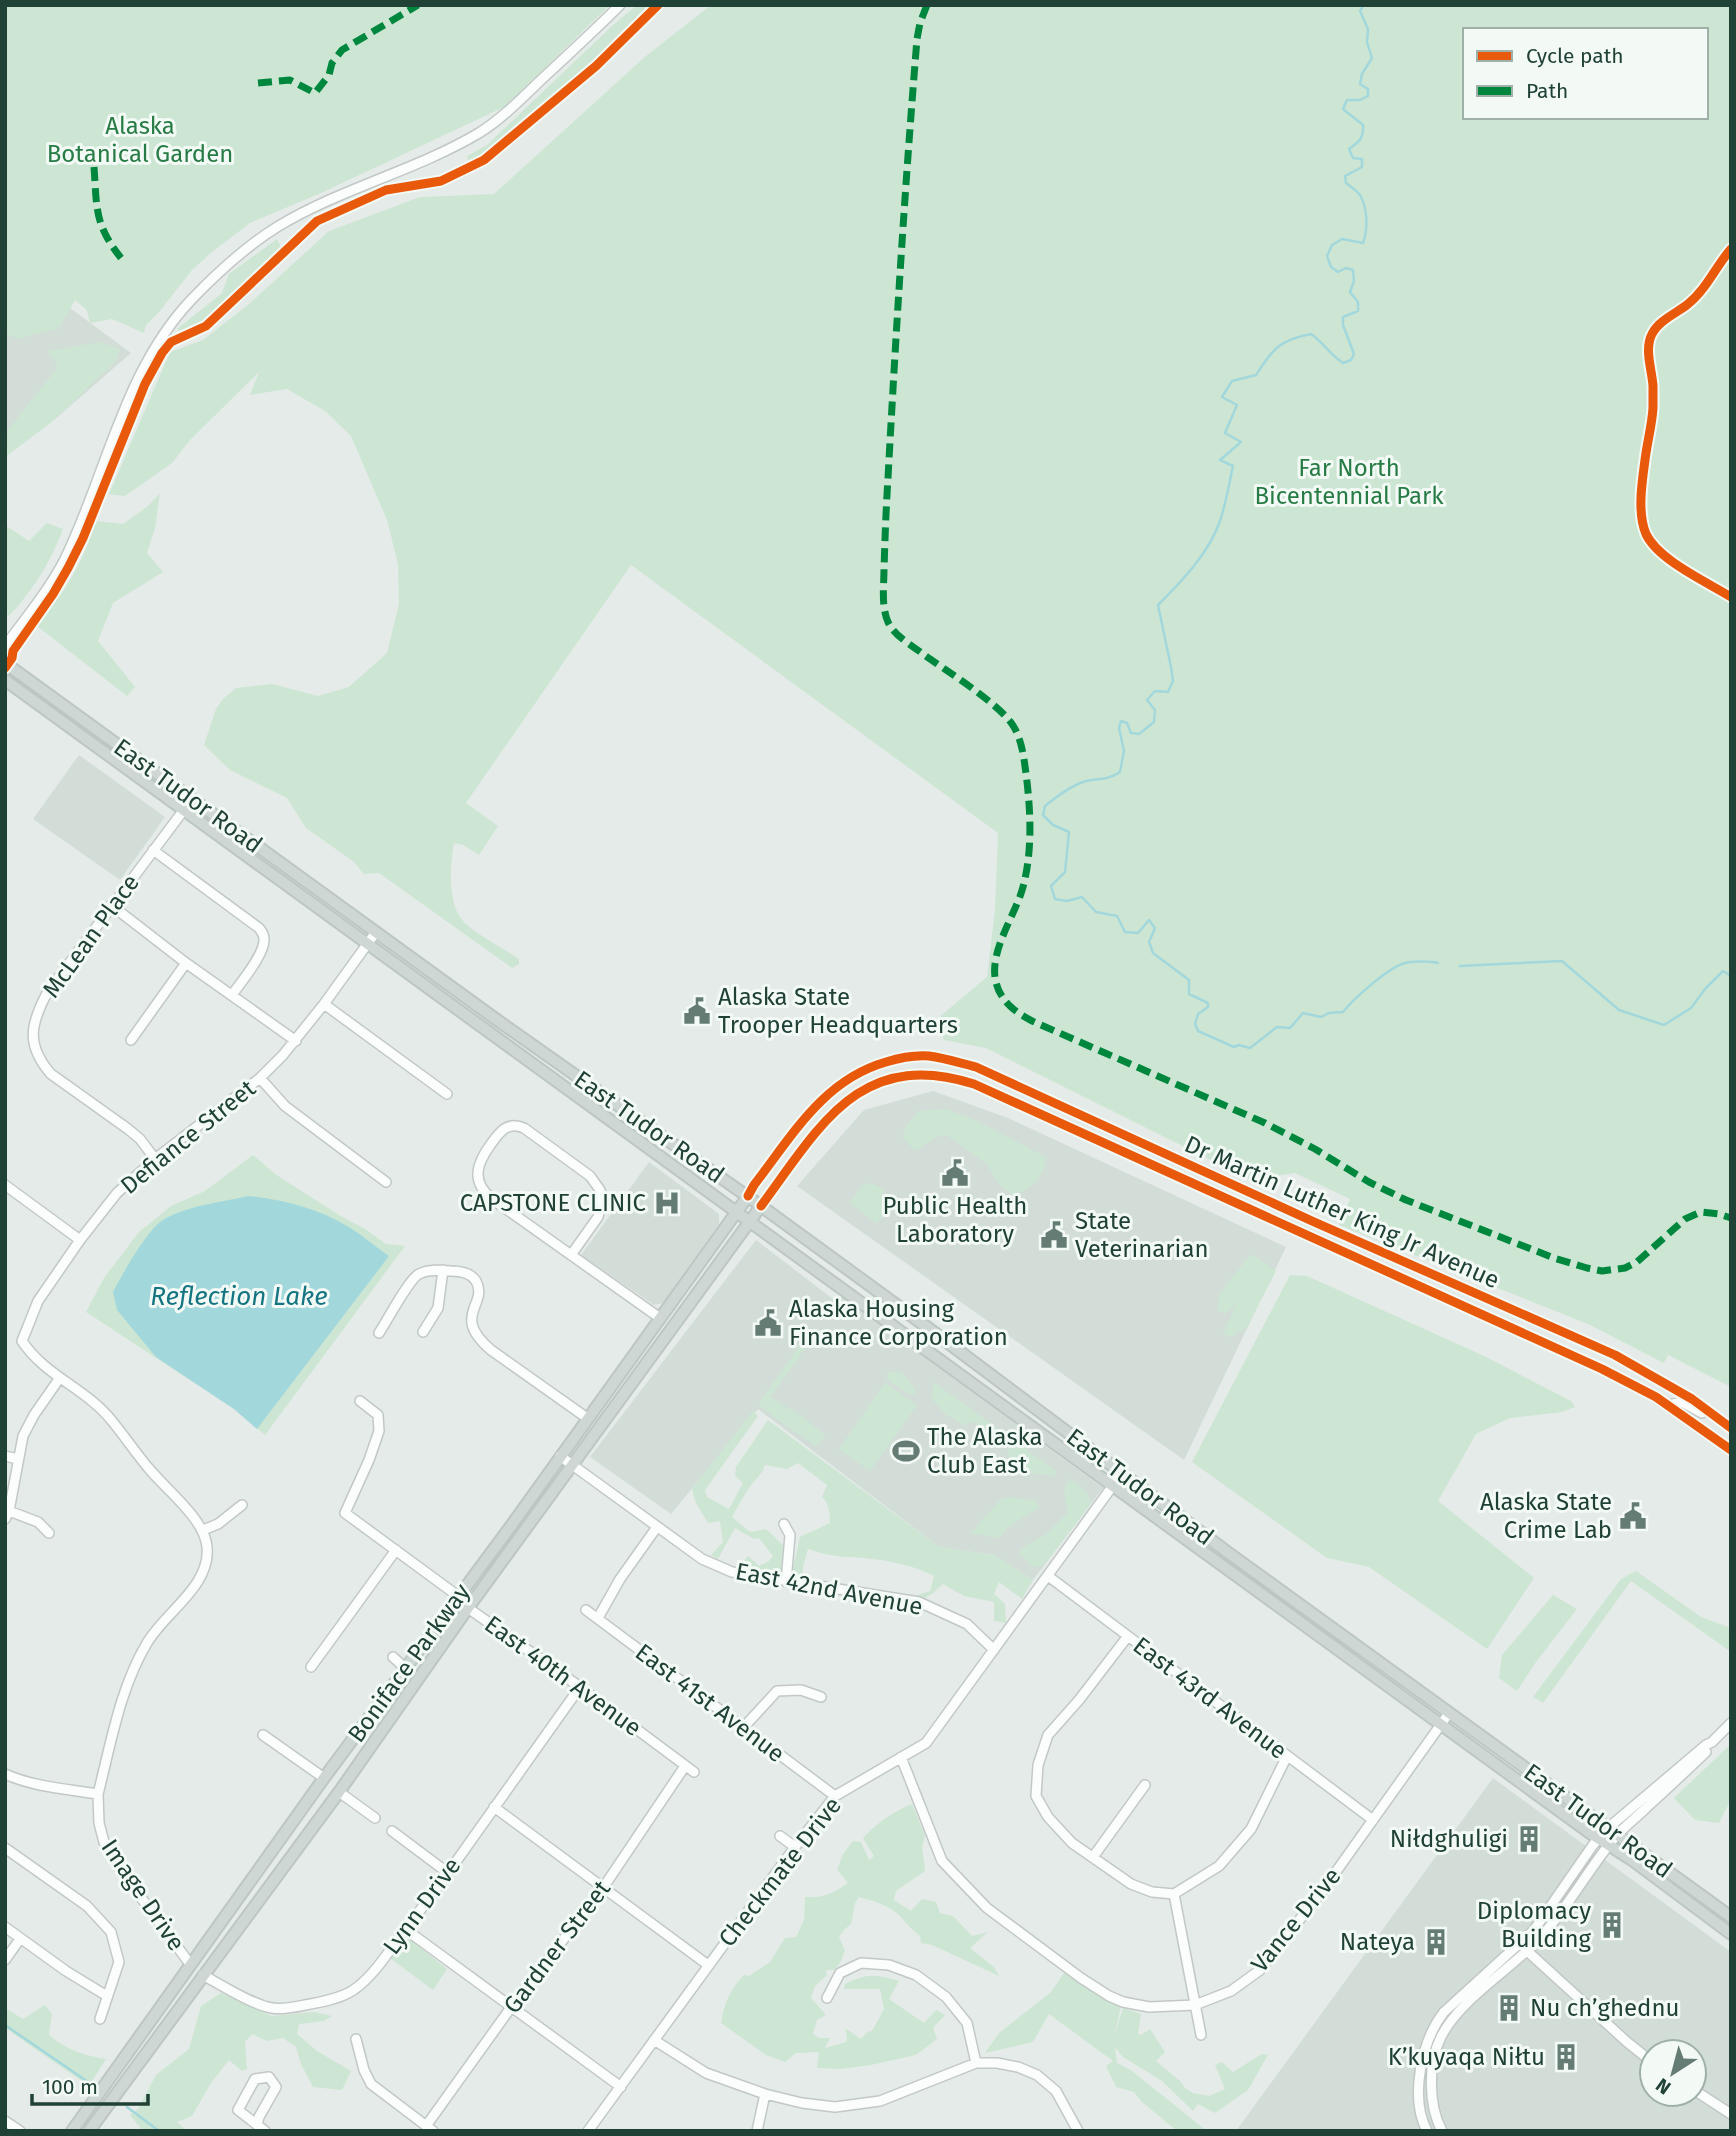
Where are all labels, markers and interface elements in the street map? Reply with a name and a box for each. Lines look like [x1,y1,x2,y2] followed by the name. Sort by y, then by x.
[1463,28,1708,119] legend
[1526,43,1624,69] text: Cycle path
[1526,78,1568,104] text: Path
[47,112,233,168] park label: Alaska Botanical Garden
[1254,454,1444,510] park label: Far North Bicentennial Park
[108,733,268,859] street label: East Tudor Road
[37,869,145,1003] street label: McLean Place
[718,983,958,1039] place label: Alaska State Trooper Headquarters
[682,996,712,1026] public building icon: Alaska State Trooper Headquarters
[569,1065,729,1189] street label: East Tudor Road
[115,1074,261,1200] street label: Defiance Street
[1180,1130,1504,1294] street label: Dr Martin Luther King Jr Avenue
[940,1158,970,1188] public building icon: Public Health Laboratory
[652,1188,682,1218] hospital icon: CAPSTONE CLINIC
[460,1189,646,1217] place label: CAPSTONE CLINIC
[883,1192,1027,1248] place label: Public Health Laboratory
[1075,1207,1209,1263] place label: State Veterinarian
[1039,1220,1069,1250] public building icon: State Veterinarian
[150,1281,328,1312] water label: Reflection Lake
[789,1295,1008,1351] place label: Alaska Housing Finance Corporation
[753,1308,783,1338] public building icon: Alaska Housing Finance Corporation
[927,1423,1043,1479] place label: The Alaska Club East
[1061,1423,1219,1551] street label: East Tudor Road
[891,1436,921,1466] sports icon: The Alaska Club East
[1480,1488,1612,1544] place label: Alaska State Crime Lab
[1618,1501,1648,1531] public building icon: Alaska State Crime Lab
[733,1557,925,1621] street label: East 42nd Avenue
[342,1578,476,1748] street label: Boniface Parkway
[479,1610,647,1742] street label: East 40th Avenue
[1128,1631,1292,1765] street label: East 43rd Avenue
[630,1638,790,1768] street label: East 41st Avenue
[1518,1758,1678,1884] street label: East Tudor Road
[713,1792,847,1952] street label: Checkmate Drive
[1514,1824,1544,1854] building icon: Niłdghuligi
[1390,1825,1508,1853] place label: Niłdghuligi
[96,1834,190,1956] street label: Image Drive
[378,1852,466,1960] street label: Lynn Drive
[1245,1862,1347,1978] street label: Vance Drive
[498,1875,616,2019] street label: Gardner Street
[1477,1897,1592,1953] place label: Diplomacy Building
[1597,1910,1627,1940] building icon: Diplomacy Building
[1421,1927,1451,1957] building icon: Nateya
[1340,1928,1415,1956] place label: Nateya
[1494,1993,1524,2023] building icon: Nu ch’ghednu
[1530,1994,1680,2022] place label: Nu ch’ghednu
[1638,2038,1708,2108] north arrow
[1551,2042,1581,2072] building icon: K’kuyaqa Niłtu
[1388,2043,1545,2071] place label: K’kuyaqa Niłtu
[32,2062,147,2106] scale bar
[1651,2073,1675,2099] text: N
[42,2074,98,2100] text: 100 m

